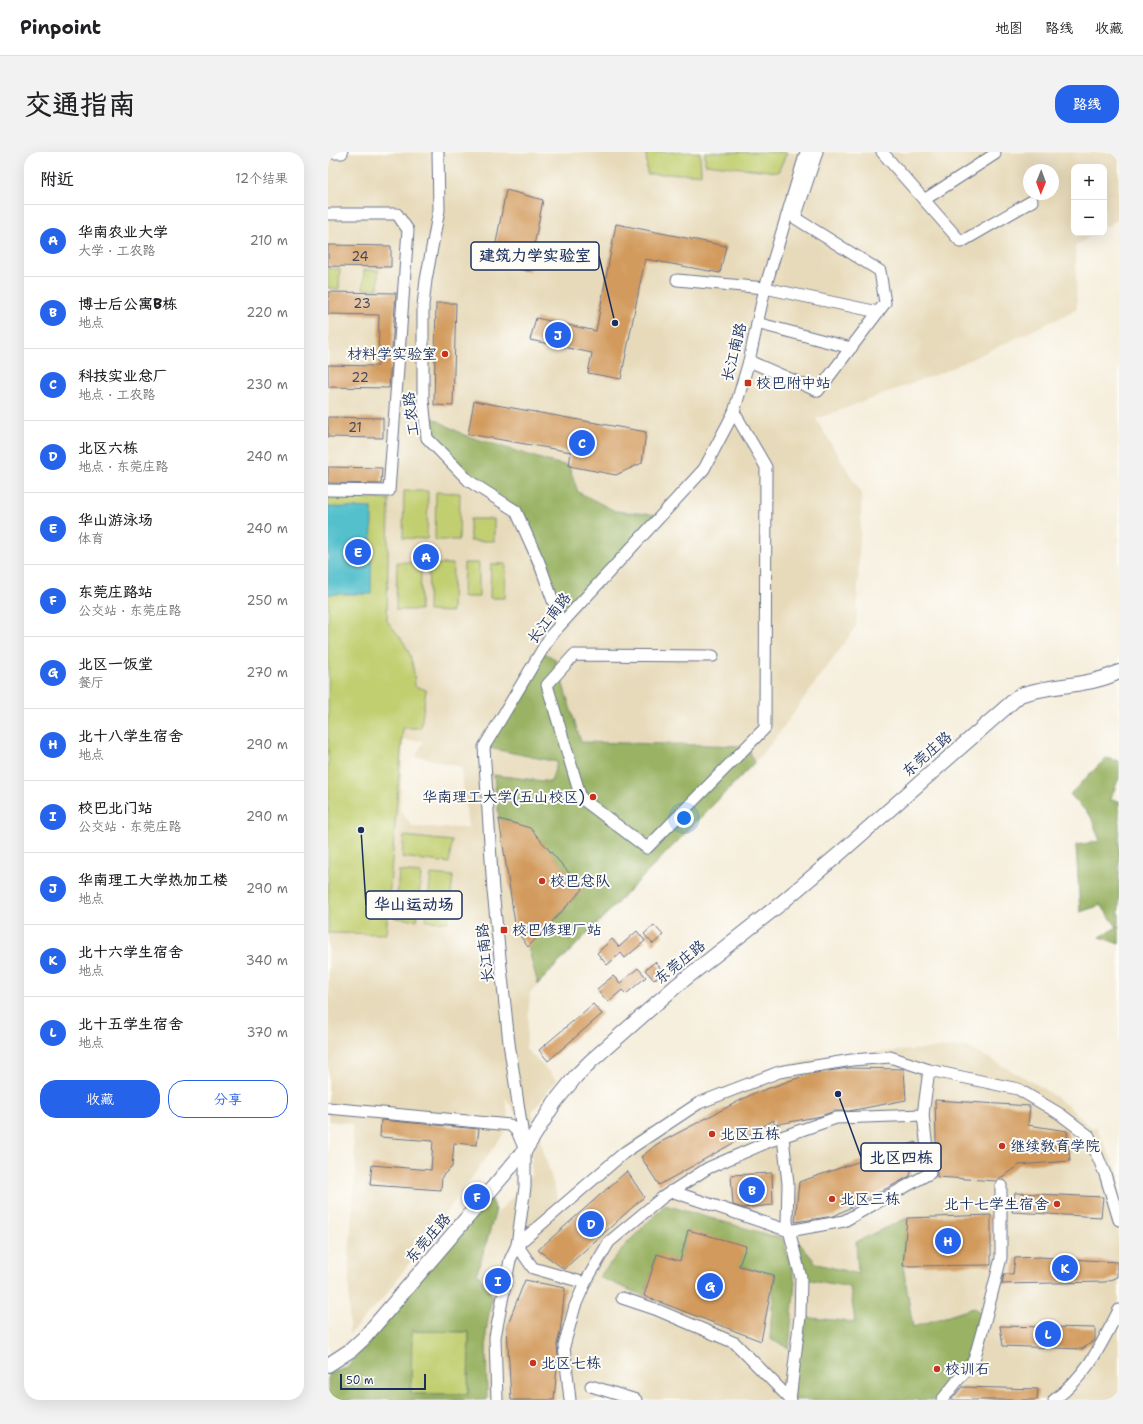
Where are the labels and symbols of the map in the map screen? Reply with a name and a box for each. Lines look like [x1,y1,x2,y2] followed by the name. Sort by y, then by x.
[1023,164,1059,200] north arrow
[471,242,599,270] callout: 建筑力学实验室
[479,245,591,266] text: 建筑力学实验室
[351,248,369,265] house number: 24
[353,295,371,312] house number: 23
[545,320,571,350] pin: J
[717,320,751,384] street label: 长江南路
[347,344,437,364] place label: 材料学实验室
[440,349,450,359] marker: 材料学实验室
[351,369,369,386] house number: 22
[756,373,831,393] place label: 校巴附中站
[743,378,753,388] marker: 校巴附中站
[398,390,424,438] street label: 工农路
[348,419,362,436] house number: 21
[569,428,595,458] pin: C
[345,537,371,567] pin: E
[413,542,439,572] pin: A
[523,588,575,648] street label: 长江南路
[898,727,956,781] street label: 东莞庄路
[422,787,585,807] place label: 华南理工大学(五山校区)
[588,792,598,802] marker: 华南理工大学(五山校区)
[674,808,694,828] your location
[550,871,610,891] place label: 校巴总队
[537,876,547,886] marker: 校巴总队
[366,891,462,919] callout: 华山运动场
[374,894,454,915] text: 华山运动场
[512,920,602,940] place label: 校巴修理厂站
[472,922,498,984] street label: 长江南路
[499,925,509,935] marker: 校巴修理厂站
[650,935,710,989] street label: 东莞庄路
[720,1124,780,1144] place label: 北区五栋
[707,1129,717,1139] marker: 北区五栋
[1010,1136,1100,1156] place label: 继续教育学院
[997,1141,1007,1151] marker: 继续教育学院
[861,1143,941,1171] callout: 北区四栋
[869,1147,933,1168] text: 北区四栋
[739,1175,765,1205] pin: B
[464,1182,490,1212] pin: F
[840,1189,900,1209] place label: 北区三栋
[827,1194,837,1204] marker: 北区三栋
[944,1194,1049,1214] place label: 北十七学生宿舍
[1052,1199,1062,1209] marker: 北十七学生宿舍
[401,1209,455,1267] street label: 东莞庄路
[578,1209,604,1239] pin: D
[935,1226,961,1256] pin: H
[1052,1253,1078,1283] pin: K
[485,1266,511,1296] pin: I
[697,1271,723,1301] pin: G
[1035,1319,1061,1349] pin: L
[541,1353,601,1373] place label: 北区七栋
[528,1358,538,1368] marker: 北区七栋
[945,1359,990,1379] place label: 校训石
[932,1364,942,1374] marker: 校训石
[340,1372,426,1391] scale bar

